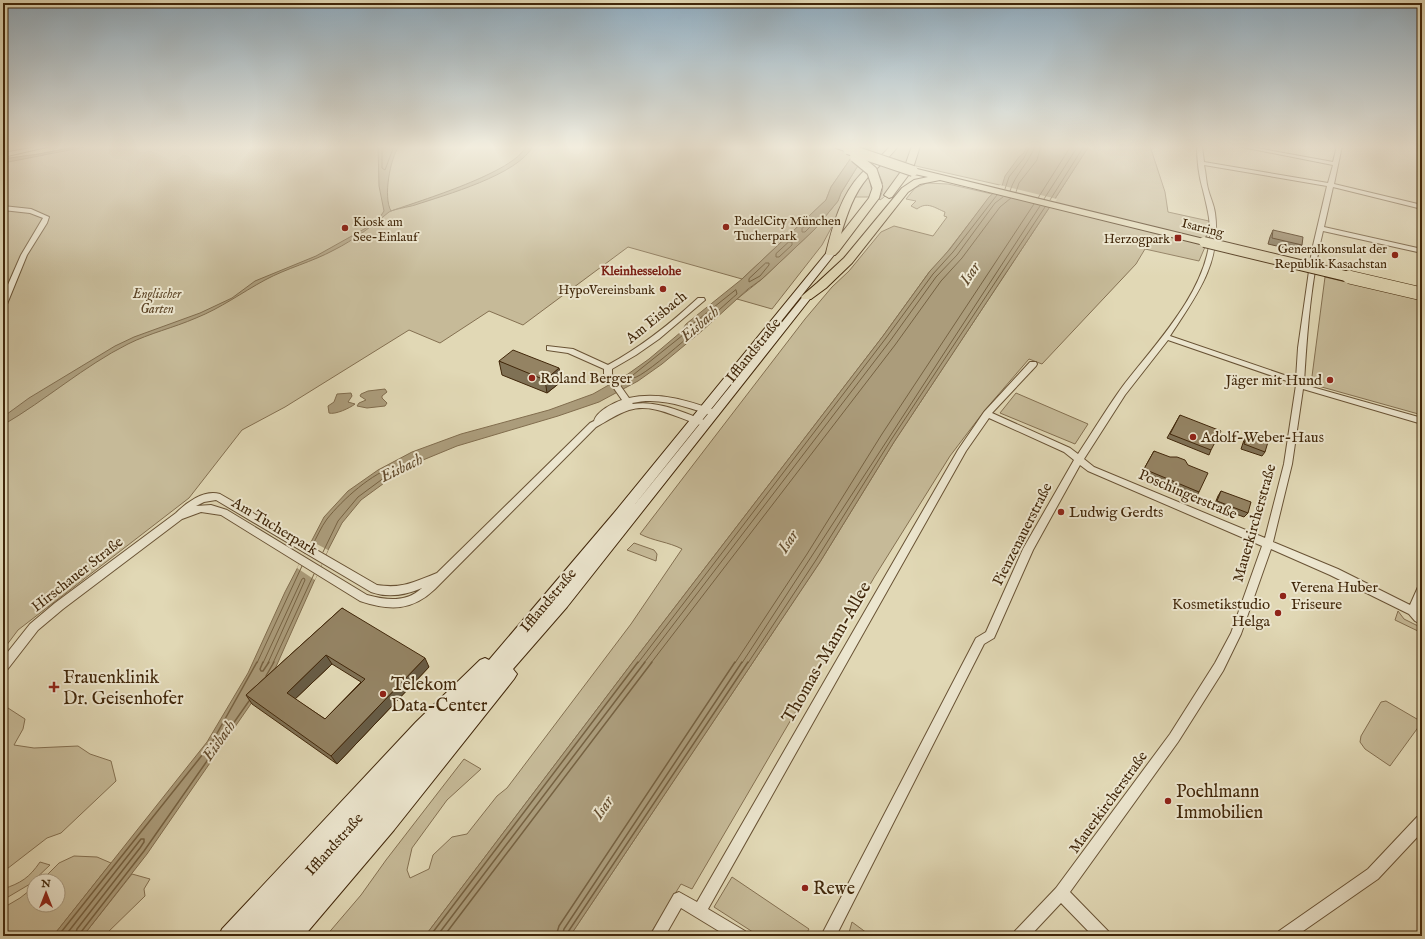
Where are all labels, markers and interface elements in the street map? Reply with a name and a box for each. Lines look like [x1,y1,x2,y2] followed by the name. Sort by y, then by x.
[734,213,841,245] place label: PadelCity München Tucherpark
[353,214,420,246] place label: Kiosk am See-Einlauf
[1180,215,1226,242] street label: Isarring
[721,222,731,232] marker: PadelCity München Tucherpark
[340,223,350,233] marker: Kiosk am See-Einlauf
[1104,231,1171,248] place label: Herzogpark
[1173,233,1183,243] marker: Herzogpark
[1274,241,1387,273] place label: Generalkonsulat der Republik Kasachstan
[1390,250,1400,260] marker: Generalkonsulat der Republik Kasachstan
[955,258,986,290] water label: Isar
[601,263,681,280] district label: Kleinhesselohe
[558,282,656,299] place label: HypoVereinsbank
[658,284,668,294] marker: HypoVereinsbank
[132,286,182,318] park label: Englischer Garten
[621,287,691,349] street label: Am Eisbach
[676,302,724,347] water label: Eisbach
[722,314,785,387] street label: Ifflandstraße
[540,369,633,388] place label: Roland Berger
[1224,371,1323,390] place label: Jäger mit Hund
[527,373,537,383] marker: Roland Berger
[1325,375,1335,385] marker: Jäger mit Hund
[1200,428,1324,447] place label: Adolf-Weber-Haus
[1188,432,1198,442] marker: Adolf-Weber-Haus
[376,450,427,488] water label: Eisbach
[1229,462,1280,584] street label: Mauerkircherstraße
[1135,465,1240,524] street label: Poschingerstraße
[988,479,1057,589] street label: Pienzenauerstraße
[227,493,322,560] street label: Am Tucherpark
[1069,503,1163,522] place label: Ludwig Gerdts
[1056,507,1066,517] marker: Ludwig Gerdts
[773,526,804,558] water label: Isar
[28,533,127,616] street label: Hirschauer Straße
[516,564,581,636] street label: Ifflandstraße
[777,578,877,728] street label: Thomas-Mann-Allee
[1290,578,1378,614] place label: Verena Huber Friseure
[1278,591,1288,601] marker: Verena Huber Friseure
[1172,595,1271,631] place label: Kosmetikstudio Helga
[1273,608,1283,618] marker: Kosmetikstudio Helga
[63,667,184,711] place label: Frauenklinik Dr. Geisenhofer
[391,674,488,718] place label: Telekom Data-Center
[48,681,60,693] marker: Frauenklinik Dr. Geisenhofer
[378,689,388,699] marker: Telekom Data-Center
[198,717,241,766] water label: Eisbach
[1065,747,1152,857] street label: Mauerkircherstraße
[1176,781,1263,825] place label: Poehlmann Immobilien
[588,792,619,824] water label: Isar
[1163,796,1173,806] marker: Poehlmann Immobilien
[301,809,368,880] street label: Ifflandstraße
[26,873,66,913] north arrow
[40,877,51,891] text: N
[813,878,855,901] place label: Rewe
[800,883,810,893] marker: Rewe

